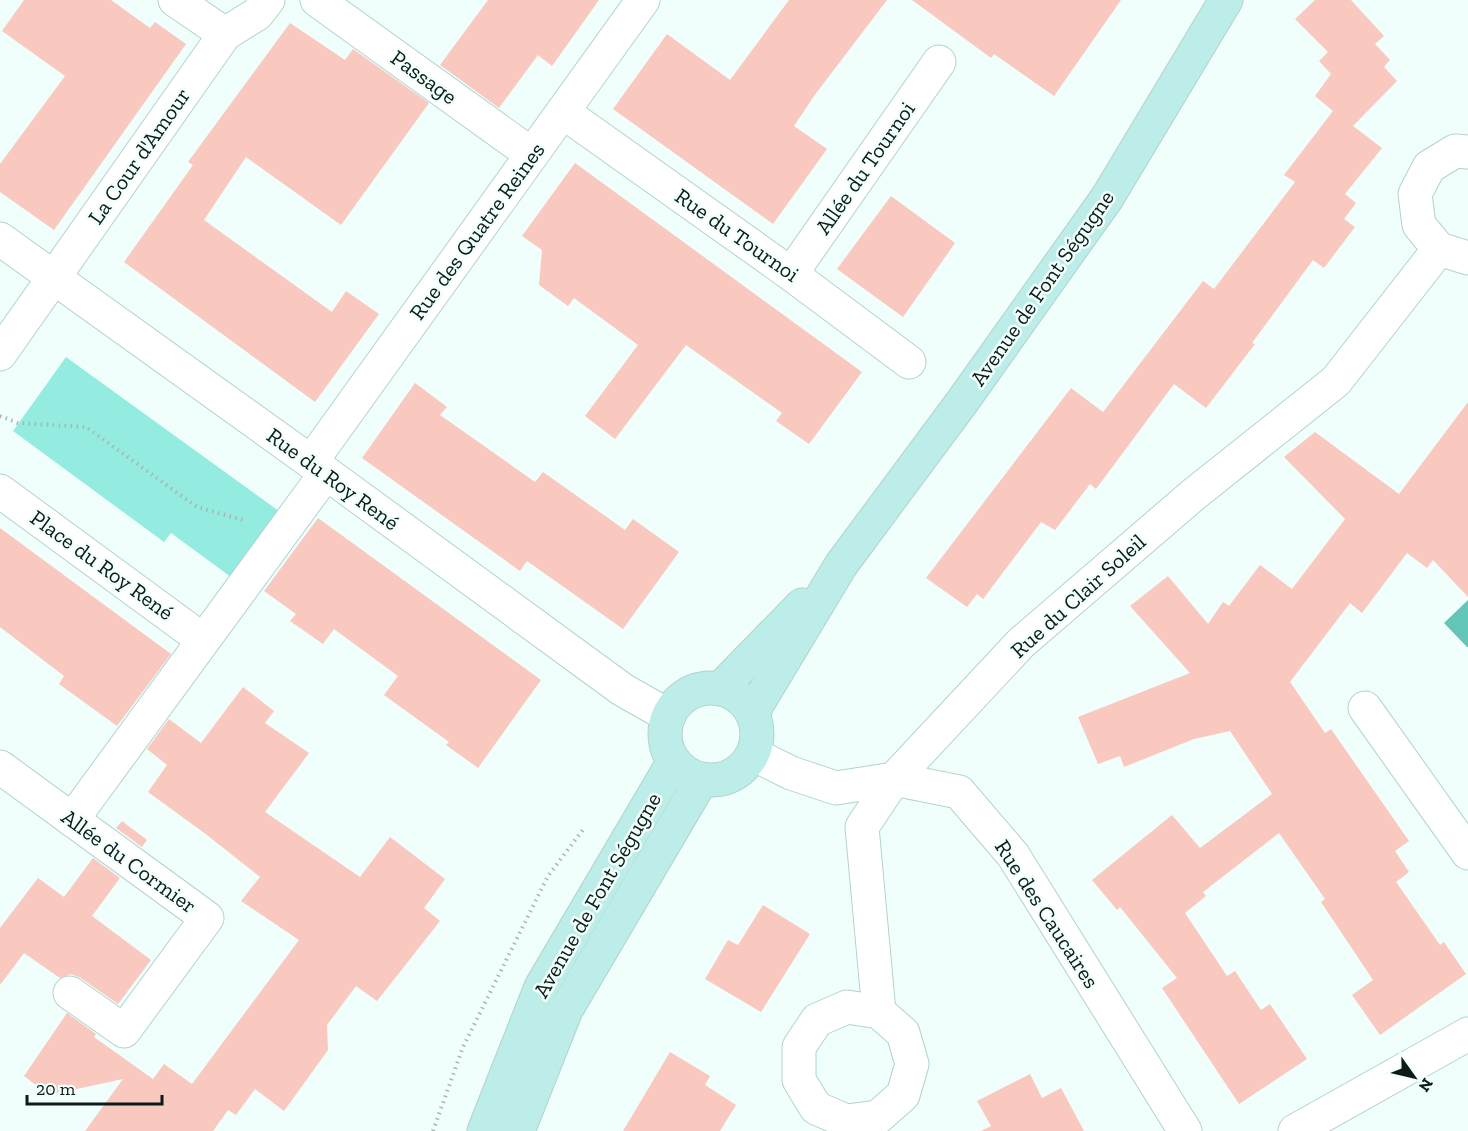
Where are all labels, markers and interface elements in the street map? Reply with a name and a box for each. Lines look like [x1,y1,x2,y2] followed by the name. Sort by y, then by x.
[386,44,462,110] street label: Passage
[82,83,196,229] street label: La Cour d'Amour
[809,96,921,240] street label: Allée du Tournoi
[404,137,550,325] street label: Rue des Quatre Reines
[670,182,804,288] street label: Rue du Tournoi
[964,185,1120,391] street label: Avenue de Font Ségugne
[261,422,405,536] street label: Rue du Roy René
[25,504,179,626] street label: Place du Roy René
[1005,528,1151,664] street label: Rue du Clair Soleil
[527,788,667,1002] street label: Avenue de Font Ségugne
[56,803,202,919] street label: Allée du Cormier
[989,835,1105,993] street label: Rue des Caucaires
[1384,1047,1444,1107] north arrow
[27,1068,162,1106] scale bar
[1415,1075,1437,1095] text: N
[36,1078,76,1100] text: 20 m

